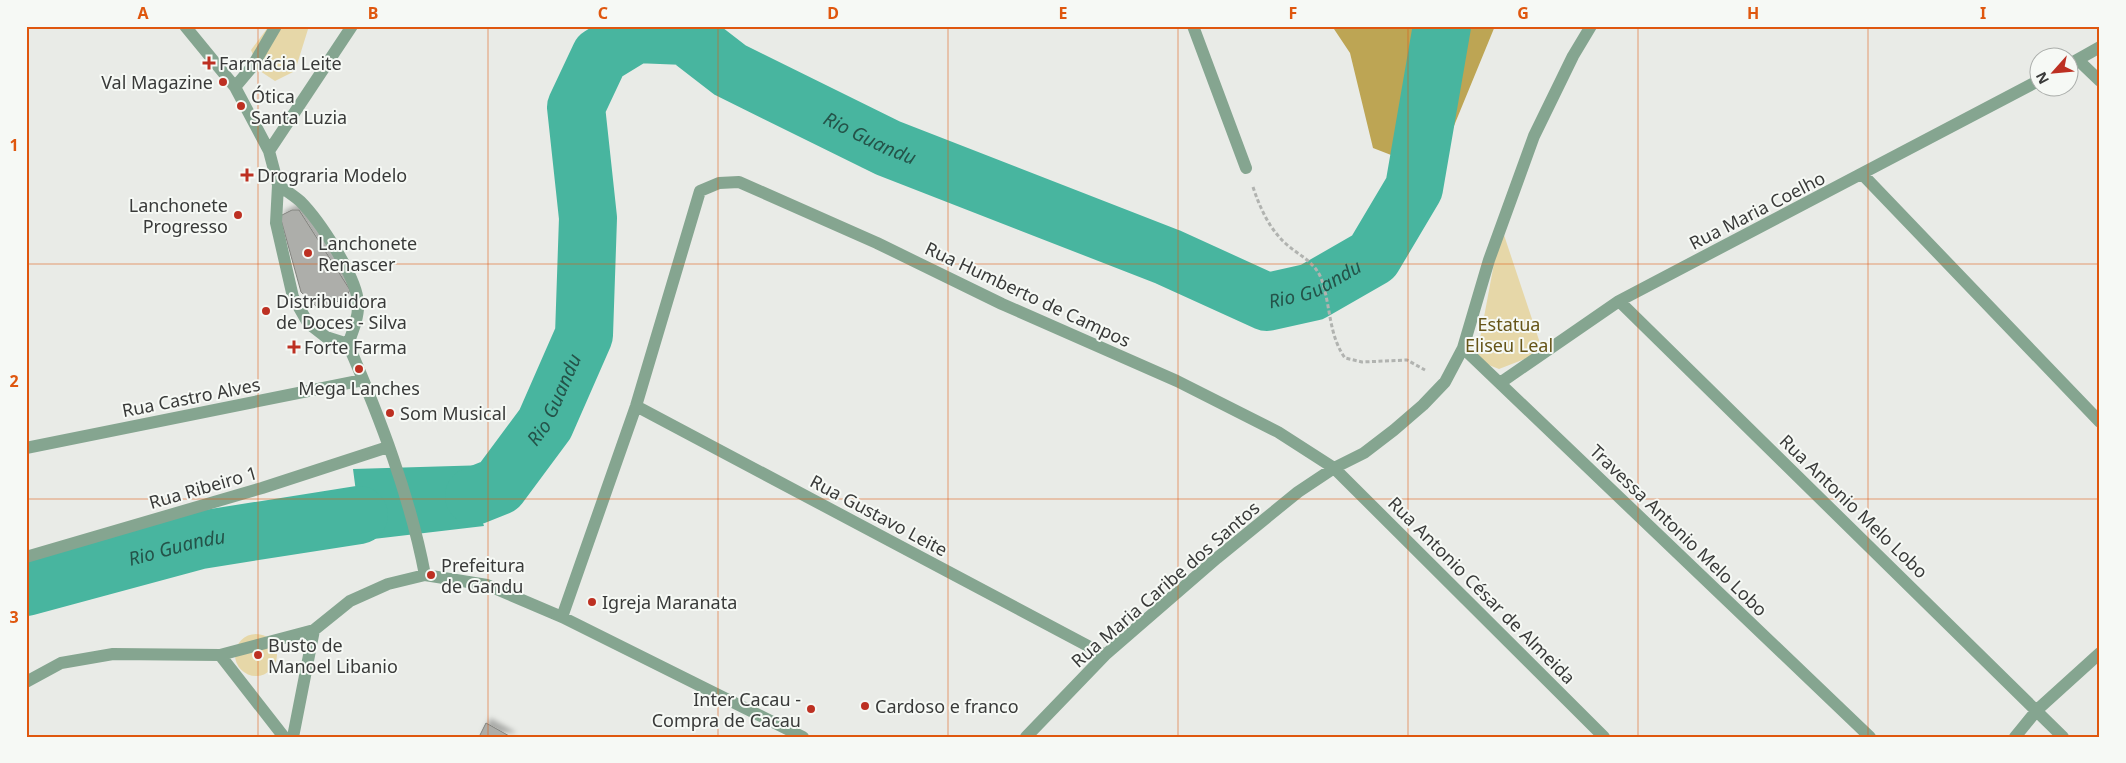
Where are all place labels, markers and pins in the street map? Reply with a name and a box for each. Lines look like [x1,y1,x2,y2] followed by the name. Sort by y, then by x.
[219,51,342,75] place label: Farmácia Leite
[203,57,215,69] marker: Farmácia Leite
[101,70,213,94] place label: Val Magazine
[217,76,229,88] marker: Val Magazine
[251,84,347,129] place label: Ótica Santa Luzia
[235,100,247,112] marker: Ótica Santa Luzia
[257,163,407,187] place label: Drograria Modelo
[241,169,253,181] marker: Drograria Modelo
[129,193,228,238] place label: Lanchonete Progresso
[232,209,244,221] marker: Lanchonete Progresso
[318,231,417,276] place label: Lanchonete Renascer
[302,247,314,259] marker: Lanchonete Renascer
[276,289,407,334] place label: Distribuidora de Doces - Silva
[260,305,272,317] marker: Distribuidora de Doces - Silva
[304,335,407,359] place label: Forte Farma
[288,341,300,353] marker: Forte Farma
[353,363,365,375] marker: Mega Lanches
[298,376,420,400] place label: Mega Lanches
[400,401,506,425] place label: Som Musical
[384,407,396,419] marker: Som Musical
[441,553,525,598] place label: Prefeitura de Gandu
[425,569,437,581] marker: Prefeitura de Gandu
[602,590,737,614] place label: Igreja Maranata
[586,596,598,608] marker: Igreja Maranata
[268,633,398,678] place label: Busto de Manoel Libanio
[252,649,264,661] marker: Busto de Manoel Libanio
[652,687,801,732] place label: Inter Cacau - Compra de Cacau
[875,694,1019,718] place label: Cardoso e franco
[859,700,871,712] marker: Cardoso e franco
[805,703,817,715] marker: Inter Cacau - Compra de Cacau

